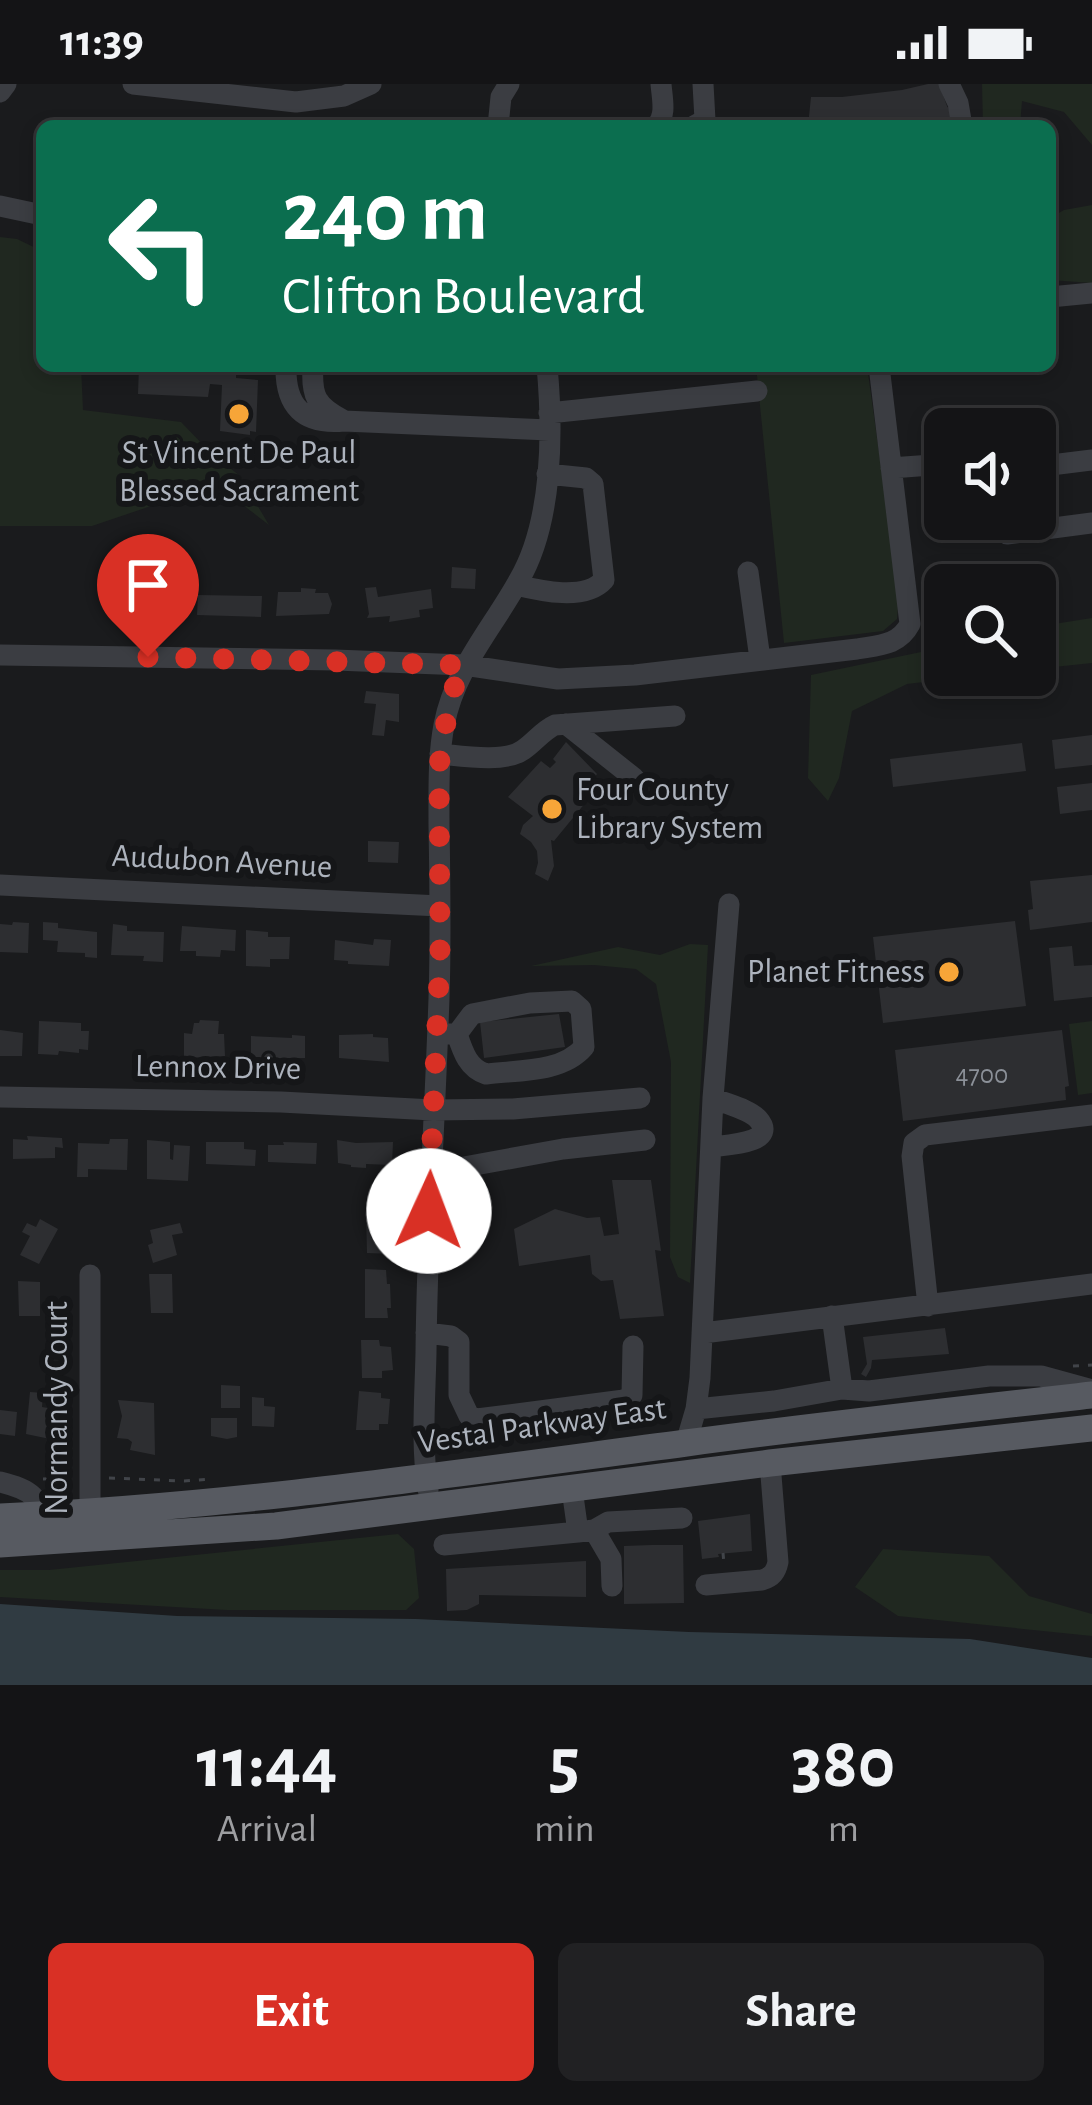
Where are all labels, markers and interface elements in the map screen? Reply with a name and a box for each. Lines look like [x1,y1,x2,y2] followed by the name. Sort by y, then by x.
[60,19,144,64] text: 11:39
[84,168,240,324] icon: left
[282,172,488,256] text: 240 m
[282,270,645,324] text: Clifton Boulevard
[226,401,252,427] marker: St Vincent De Paul Blessed Sacrament
[924,408,1056,696] map controls
[924,408,1056,540] button: sound
[119,437,360,508] place label: St Vincent De Paul Blessed Sacrament
[97,534,199,657] pin
[115,552,181,618] icon: arrive
[924,564,1056,696] button: search
[576,774,763,845] place label: Four County Library System
[539,796,565,822] marker: Four County Library System
[111,840,333,884] street label: Audubon Avenue
[747,956,925,989] place label: Planet Fitness
[936,959,962,985] marker: Planet Fitness
[135,1050,301,1086] street label: Lennox Drive
[956,1061,1008,1088] house number: 4700
[366,1148,492,1274] position arrow
[41,1301,74,1515] street label: Normandy Court
[416,1392,669,1460] street label: Vestal Parkway East
[197,1728,337,1800] text: 11:44
[549,1728,580,1800] text: 5
[791,1728,895,1800] text: 380
[217,1810,317,1849] text: Arrival
[534,1810,595,1849] text: min
[828,1810,859,1849] text: m
[48,1943,534,2081] button: Exit
[558,1943,1044,2081] button: Share

